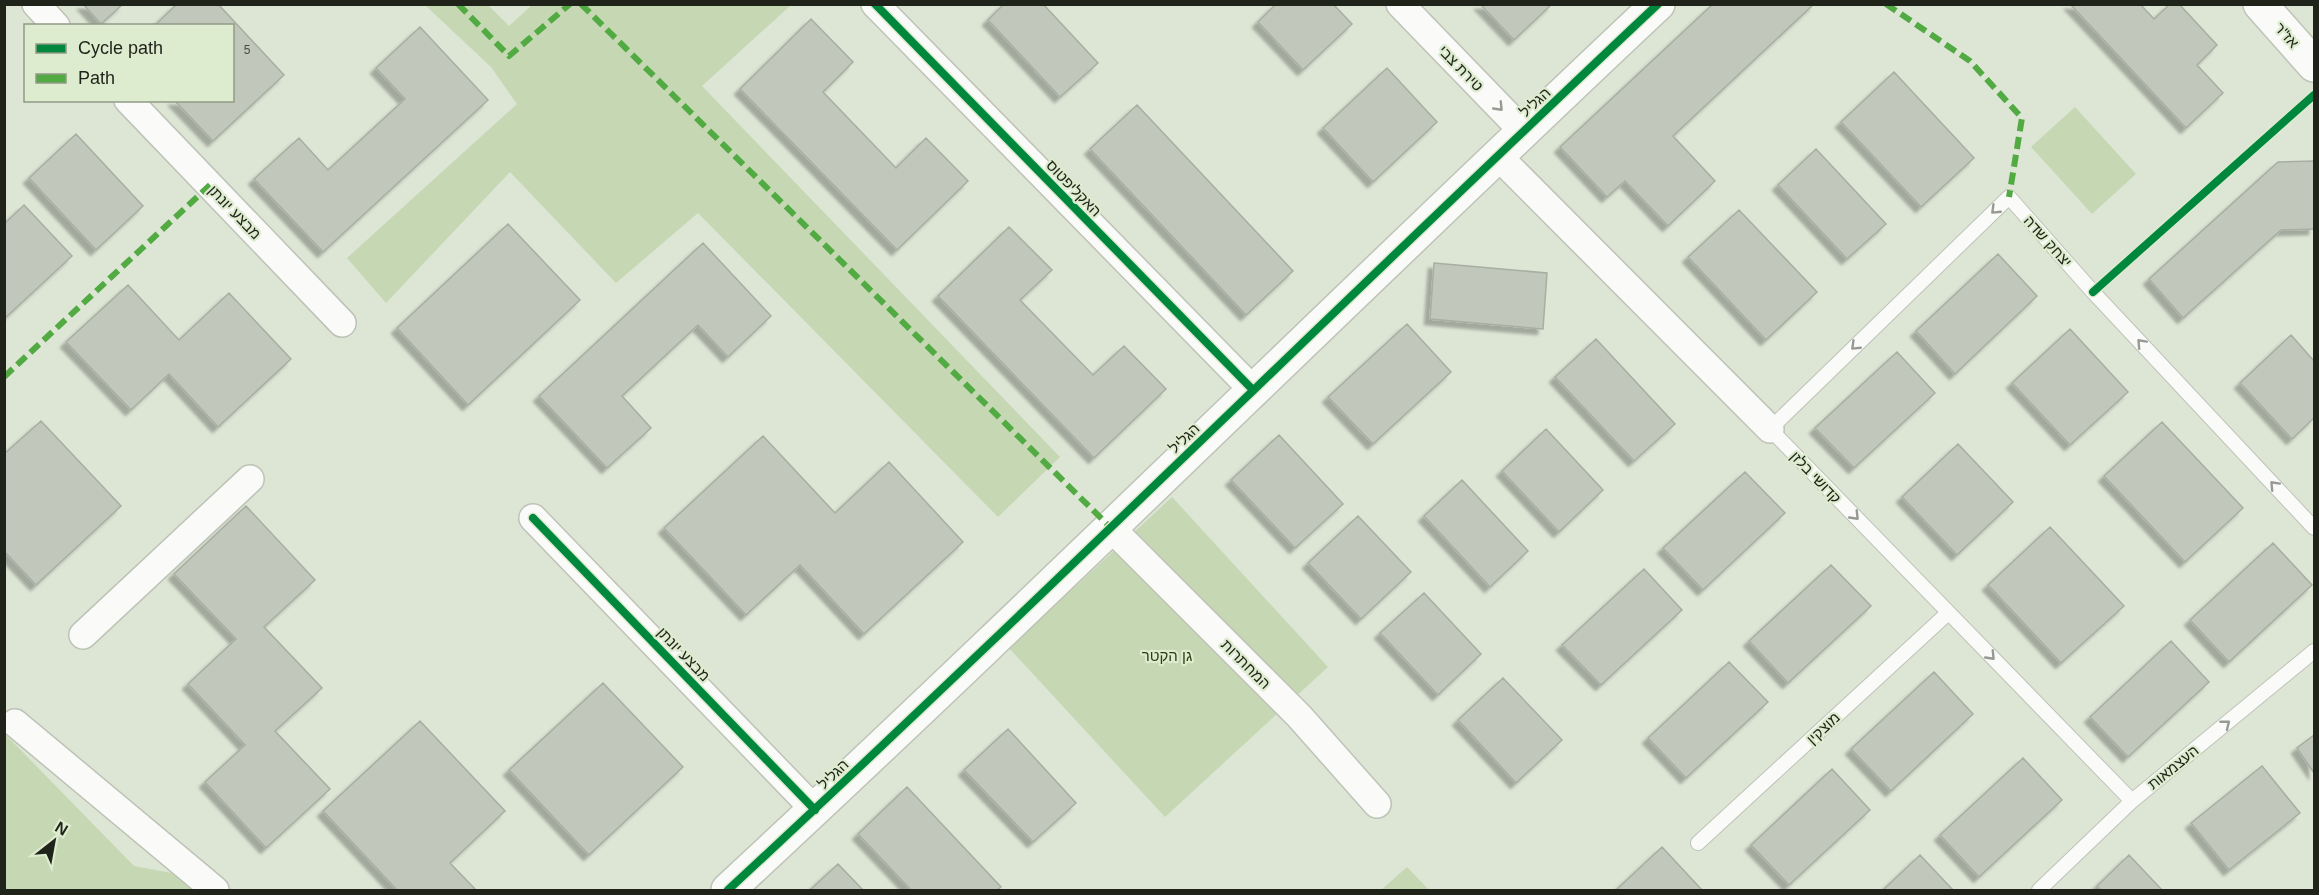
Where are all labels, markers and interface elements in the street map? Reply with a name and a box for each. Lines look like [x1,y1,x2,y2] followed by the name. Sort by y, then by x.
[2271,19,2303,51] street label: אז"ר
[24,24,234,102] legend
[78,38,163,58] text: Cycle path
[1435,42,1487,94] street label: טירת צבי
[244,43,251,57] house number: 5
[78,68,115,88] text: Path
[1516,84,1554,120] street label: הגליל
[1491,99,1502,110] one-way arrow
[1043,156,1105,220] street label: האקליפטוס
[205,182,265,242] street label: מבצע יונתן
[1992,203,2003,214] one-way arrow
[2021,212,2075,270] street label: יצחק שדה
[1852,339,1863,350] one-way arrow
[2137,340,2148,350] one-way arrow
[1165,420,1203,456] street label: הגליל
[1787,448,1845,507] street label: קדושי בלזן
[2271,482,2282,493] one-way arrow
[1848,510,1859,520] one-way arrow
[654,624,714,684] street label: מבצע יונתן
[1218,636,1274,692] street label: המחתרות
[1142,647,1192,664] park label: גן הקטר
[1984,650,1995,660] one-way arrow
[1803,708,1843,748] street label: מוצקין
[2219,720,2230,731] one-way arrow
[2144,741,2202,793] street label: העצמאות
[814,756,852,792] street label: הגליל
[24,811,84,871] north arrow
[52,818,71,839] text: N

